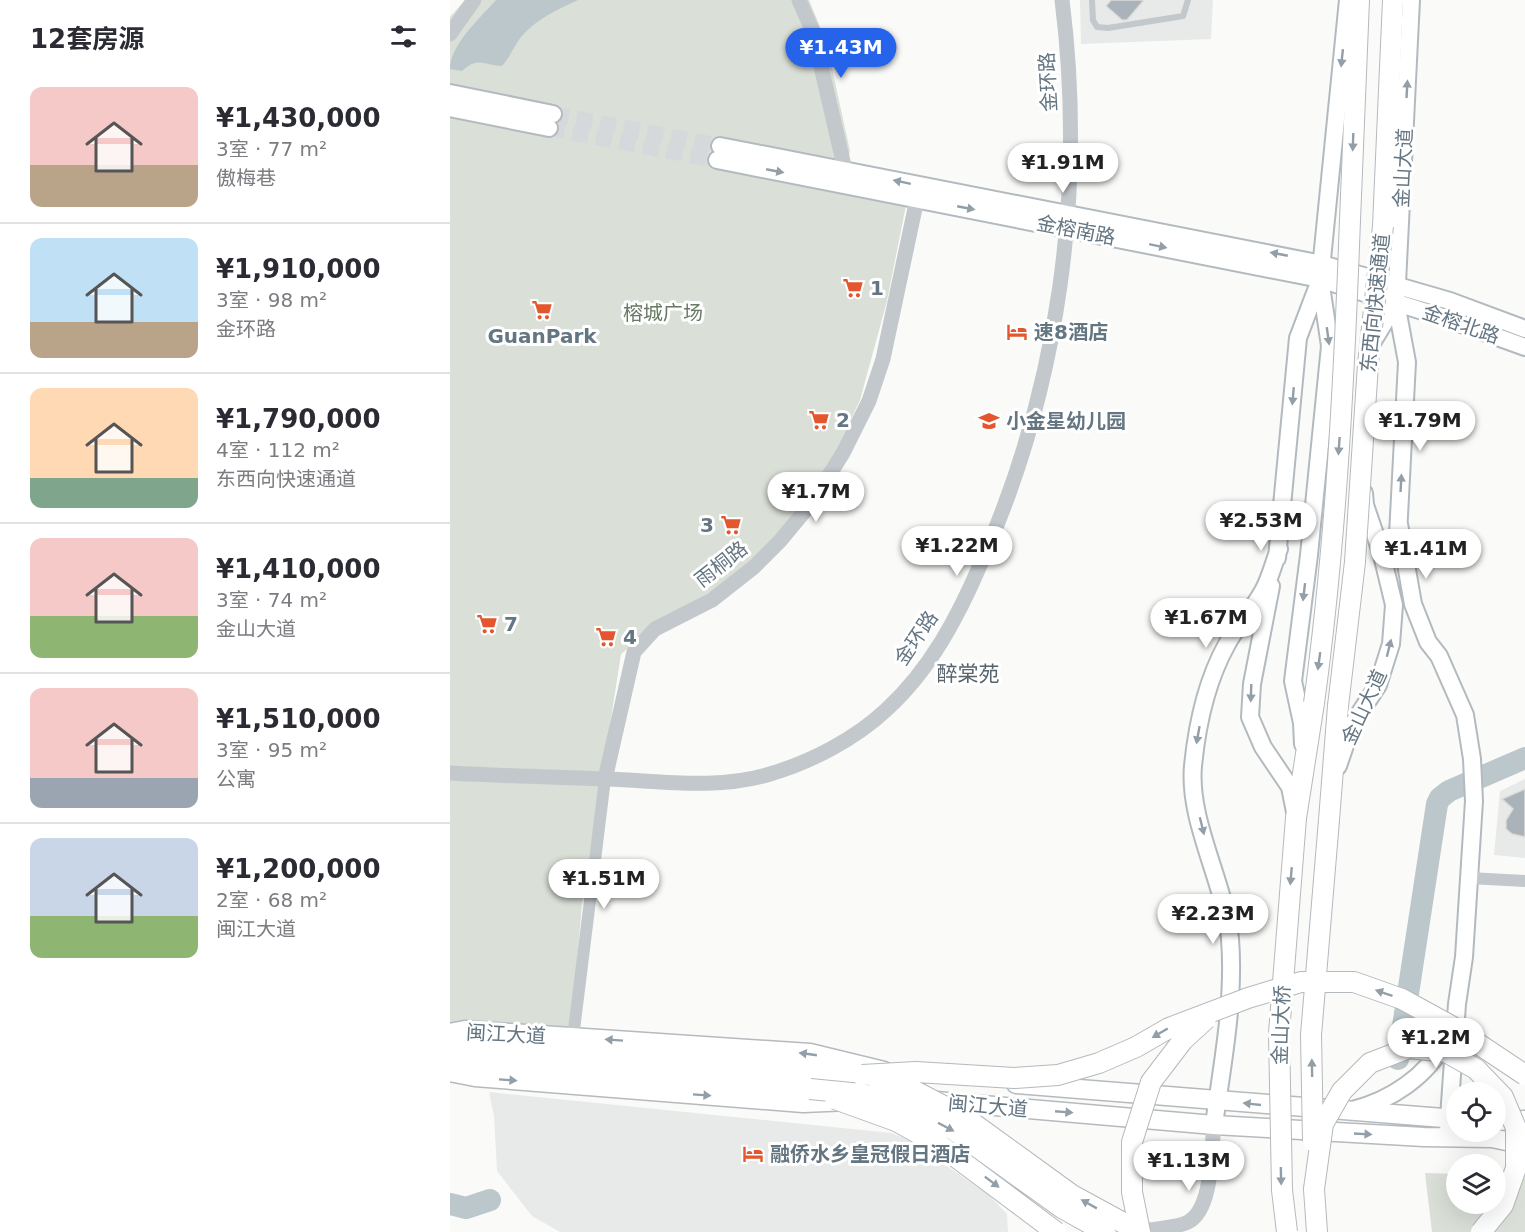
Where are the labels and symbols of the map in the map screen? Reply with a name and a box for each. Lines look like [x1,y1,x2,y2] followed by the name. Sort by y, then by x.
[792,28,890,79] pin: ¥1.43M
[1337,49,1347,68] one-way arrow
[1034,51,1062,113] street label: 金环路
[1402,79,1411,98] one-way arrow
[1389,127,1417,209] street label: 金山大道
[1349,133,1358,152] one-way arrow
[1014,143,1112,194] pin: ¥1.91M
[765,167,784,176] one-way arrow
[892,177,911,186] one-way arrow
[957,204,976,213] one-way arrow
[1034,211,1118,249] street label: 金榕南路
[1356,232,1394,374] street label: 东西向快速通道
[1148,242,1167,251] one-way arrow
[1269,249,1288,258] one-way arrow
[841,276,865,300] supermarket icon: 1
[870,276,884,300] place label: 1
[530,298,554,322] supermarket icon: GuanPark
[1419,300,1503,348] street label: 金榕北路
[623,301,703,325] park label: 榕城广场
[1005,320,1029,344] hotel icon: 速8酒店
[1034,320,1108,344] place label: 速8酒店
[487,324,597,348] place label: GuanPark
[1324,326,1333,345] one-way arrow
[1288,387,1297,406] one-way arrow
[1371,401,1469,452] pin: ¥1.79M
[807,408,831,432] supermarket icon: 2
[836,408,850,432] place label: 2
[977,409,1001,433] school or university icon: 小金星幼儿园
[1006,409,1126,433] place label: 小金星幼儿园
[1334,437,1344,456] one-way arrow
[774,472,858,523] pin: ¥1.7M
[1396,474,1405,493] one-way arrow
[1212,501,1310,552] pin: ¥2.53M
[700,513,714,537] place label: 3
[719,513,743,537] supermarket icon: 3
[908,526,1006,577] pin: ¥1.22M
[1377,529,1475,580] pin: ¥1.41M
[690,536,752,592] street label: 雨桐路
[1300,583,1309,602] one-way arrow
[1157,598,1255,649] pin: ¥1.67M
[889,606,943,670] street label: 金环路
[475,612,499,636] supermarket icon: 7
[504,612,518,636] place label: 7
[594,625,618,649] supermarket icon: 4
[623,625,637,649] place label: 4
[1385,639,1395,657] one-way arrow
[1315,652,1324,671] one-way arrow
[937,662,1000,686] district label: 醉棠苑
[1336,666,1392,748] street label: 金山大道
[1247,684,1256,703] one-way arrow
[1193,726,1202,745] one-way arrow
[1197,817,1207,835] one-way arrow
[555,859,653,910] pin: ¥1.51M
[1287,867,1296,886] one-way arrow
[1164,894,1262,945] pin: ¥2.23M
[1268,985,1294,1065] street label: 金山大桥
[1375,987,1393,997] one-way arrow
[1394,1018,1478,1069] pin: ¥1.2M
[465,1020,547,1048] street label: 闽江大道
[1152,1028,1168,1039] one-way arrow
[604,1035,623,1045] one-way arrow
[799,1049,818,1058] one-way arrow
[1307,1058,1317,1077] one-way arrow
[498,1075,517,1085] one-way arrow
[693,1090,712,1100] one-way arrow
[947,1091,1029,1121] street label: 闽江大道
[1242,1099,1261,1109] one-way arrow
[1055,1107,1074,1117] one-way arrow
[938,1122,955,1132] one-way arrow
[1354,1129,1373,1138] one-way arrow
[1140,1141,1238,1192] pin: ¥1.13M
[741,1142,765,1166] hotel icon: 融侨水乡皇冠假日酒店
[770,1142,970,1166] place label: 融侨水乡皇冠假日酒店
[1277,1166,1286,1185] one-way arrow
[984,1176,999,1188] one-way arrow
[1080,1199,1097,1209] one-way arrow

